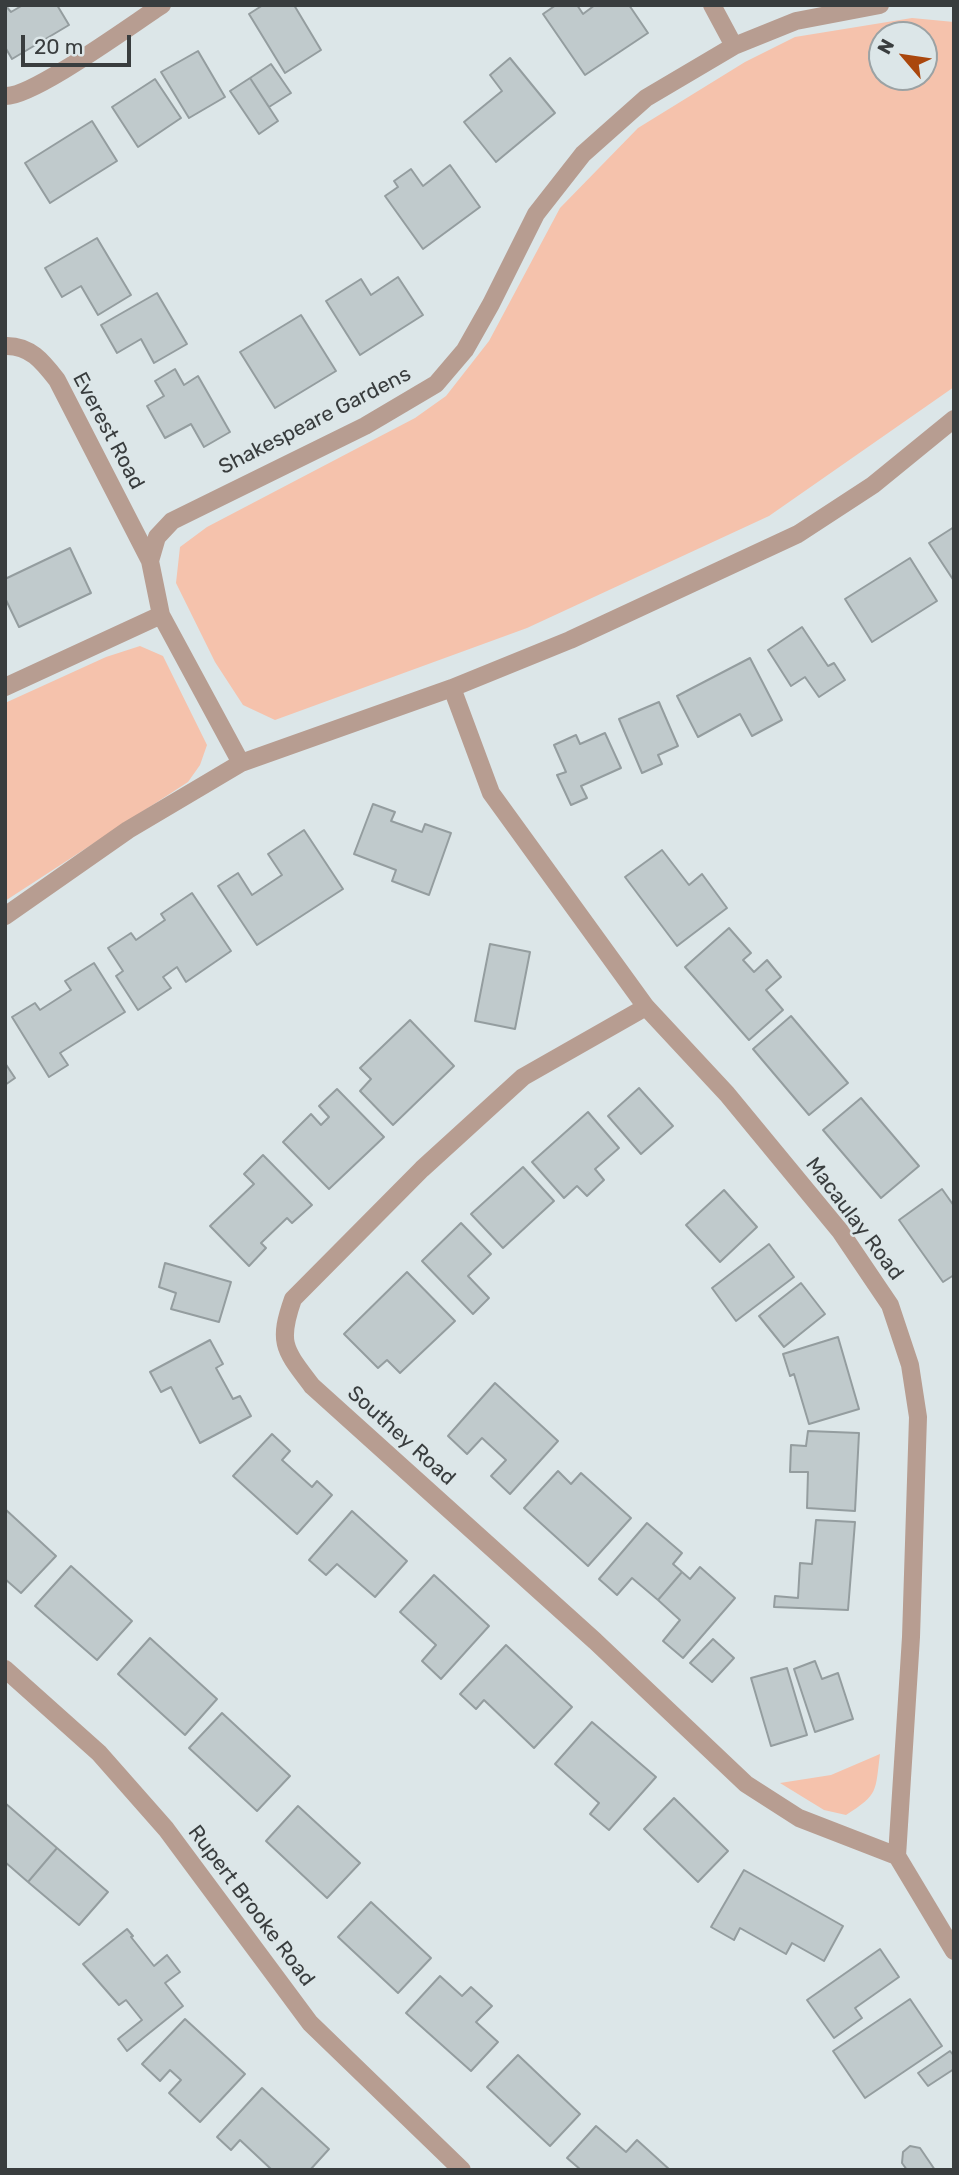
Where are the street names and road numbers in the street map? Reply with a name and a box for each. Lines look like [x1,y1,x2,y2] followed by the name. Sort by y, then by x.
[215,362,415,480] street label: Shakespeare Gardens
[67,368,149,494] street label: Everest Road
[800,1153,908,1285] street label: Macaulay Road
[342,1381,460,1491] street label: Southey Road
[182,1821,320,1991] street label: Rupert Brooke Road

